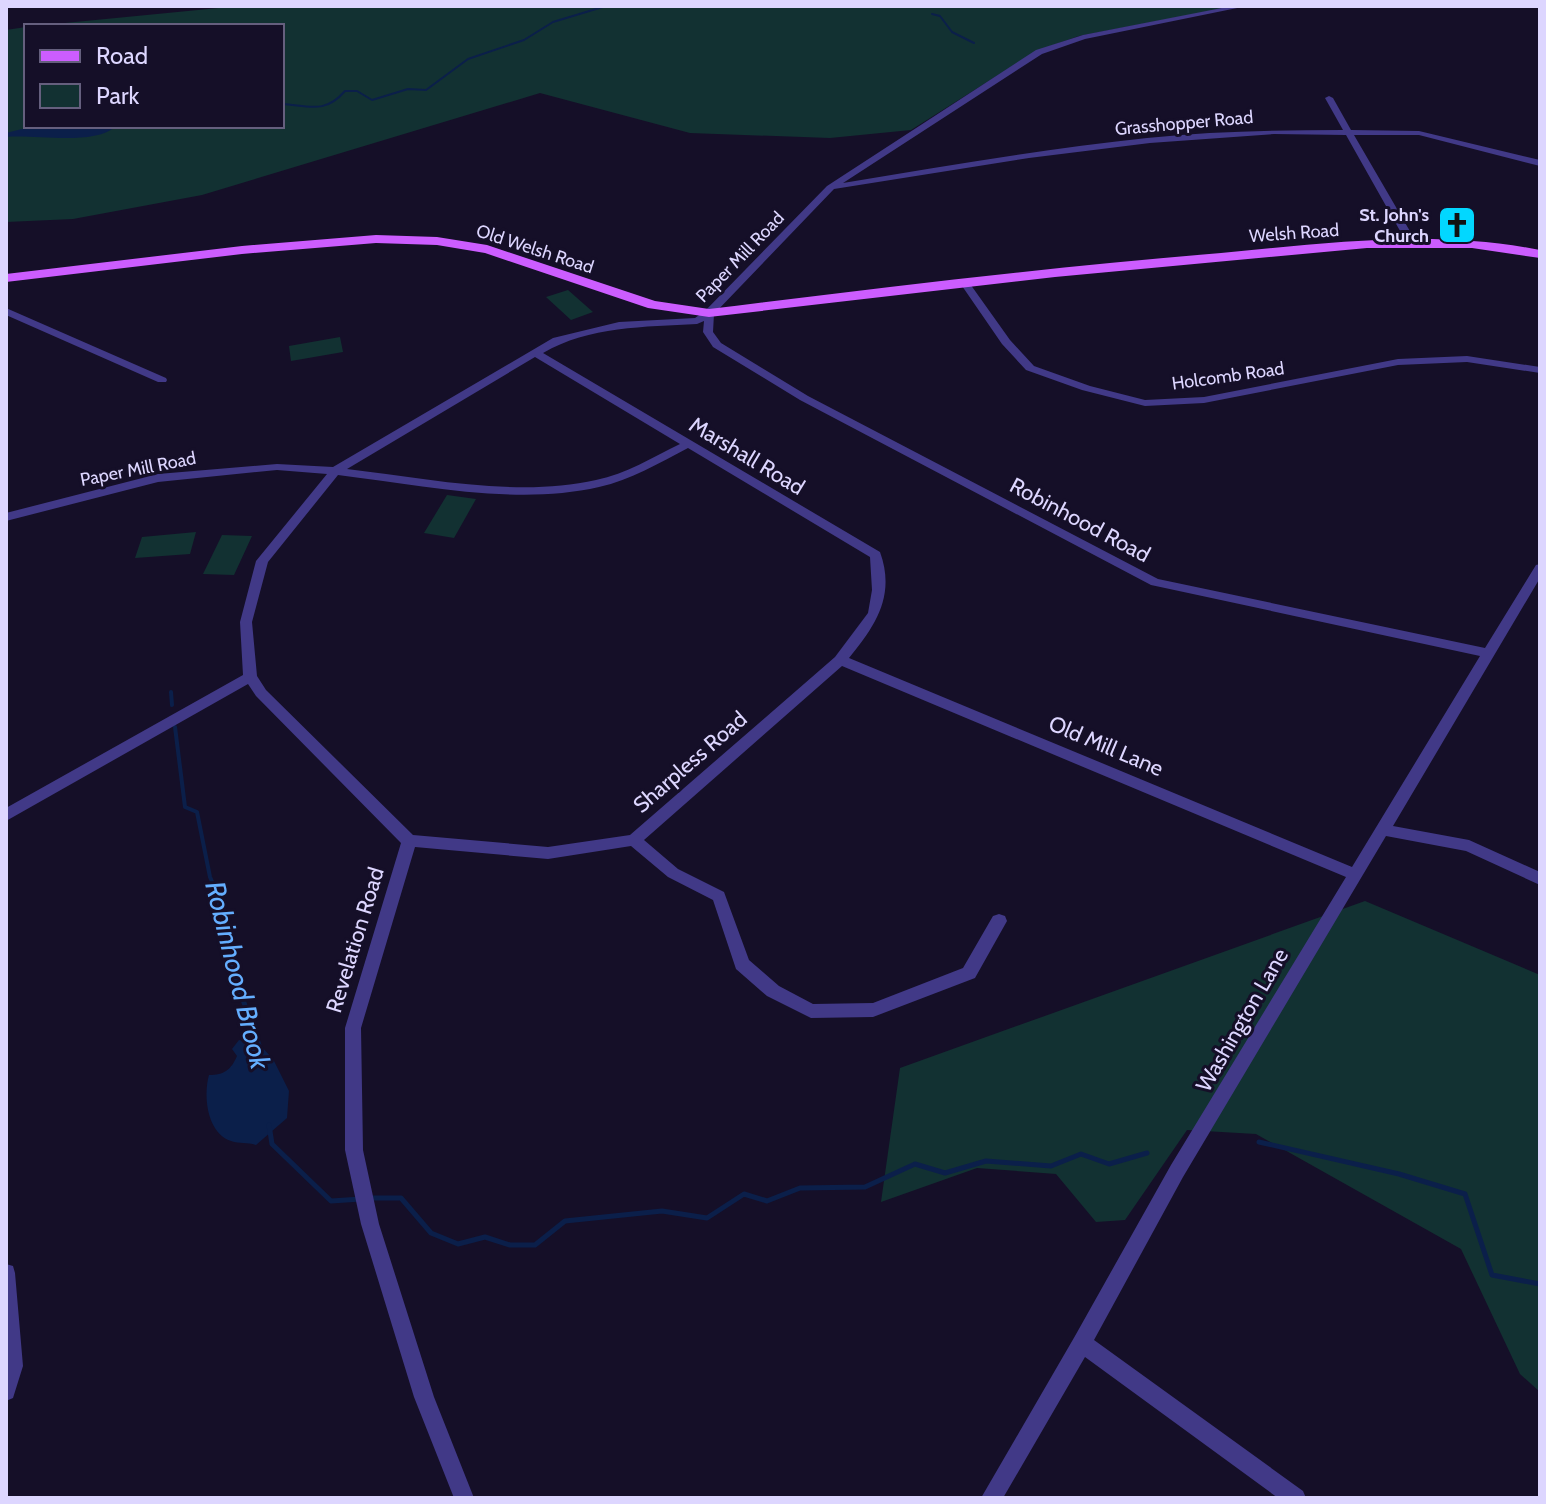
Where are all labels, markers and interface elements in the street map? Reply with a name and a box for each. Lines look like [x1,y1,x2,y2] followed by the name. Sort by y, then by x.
[24,24,284,128] legend
[96,41,148,70] text: Road
[96,81,139,110] text: Park
[1114,106,1254,140] street label: Grasshopper Road
[1359,204,1429,247] place label: St. John's Church
[1436,204,1478,246] church icon: St. John's Church
[691,207,789,307] street label: Paper Mill Road
[1248,219,1340,247] street label: Welsh Road
[474,220,596,278] street label: Old Welsh Road
[1170,357,1286,395] street label: Holcomb Road
[684,411,810,501] street label: Marshall Road
[78,447,198,491] street label: Paper Mill Road
[1005,472,1155,568] street label: Robinhood Road
[628,705,752,819] street label: Sharpless Road
[1045,710,1167,782] street label: Old Mill Lane
[320,864,390,1016] street label: Revelation Road
[198,877,278,1074] water label: Robinhood Brook
[1190,943,1294,1097] street label: Washington Lane

